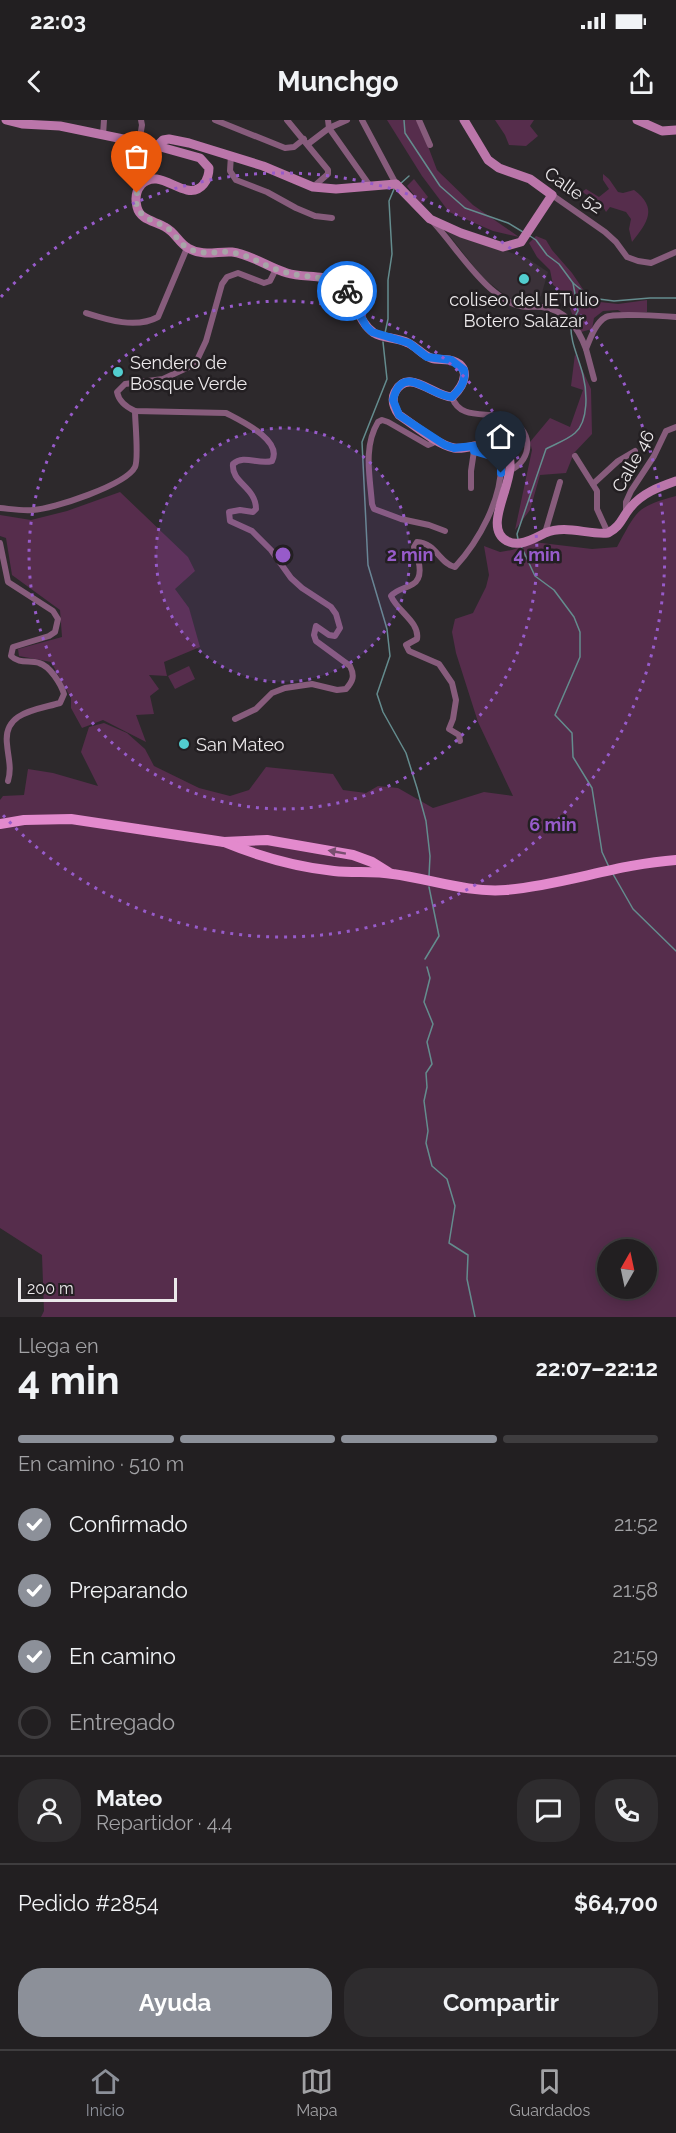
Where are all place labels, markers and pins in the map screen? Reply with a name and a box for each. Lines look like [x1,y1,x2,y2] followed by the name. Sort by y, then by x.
[111,131,162,193] pin
[517,272,531,286] marker: coliseo del IETulio Botero Salazar
[449,289,599,331] place label: coliseo del IETulio Botero Salazar
[130,352,248,394] place label: Sendero de Bosque Verde
[111,365,125,379] marker: Sendero de Bosque Verde
[475,411,526,473] pin
[273,545,293,565] centre of rings
[196,734,285,755] place label: San Mateo
[177,737,191,751] marker: San Mateo

